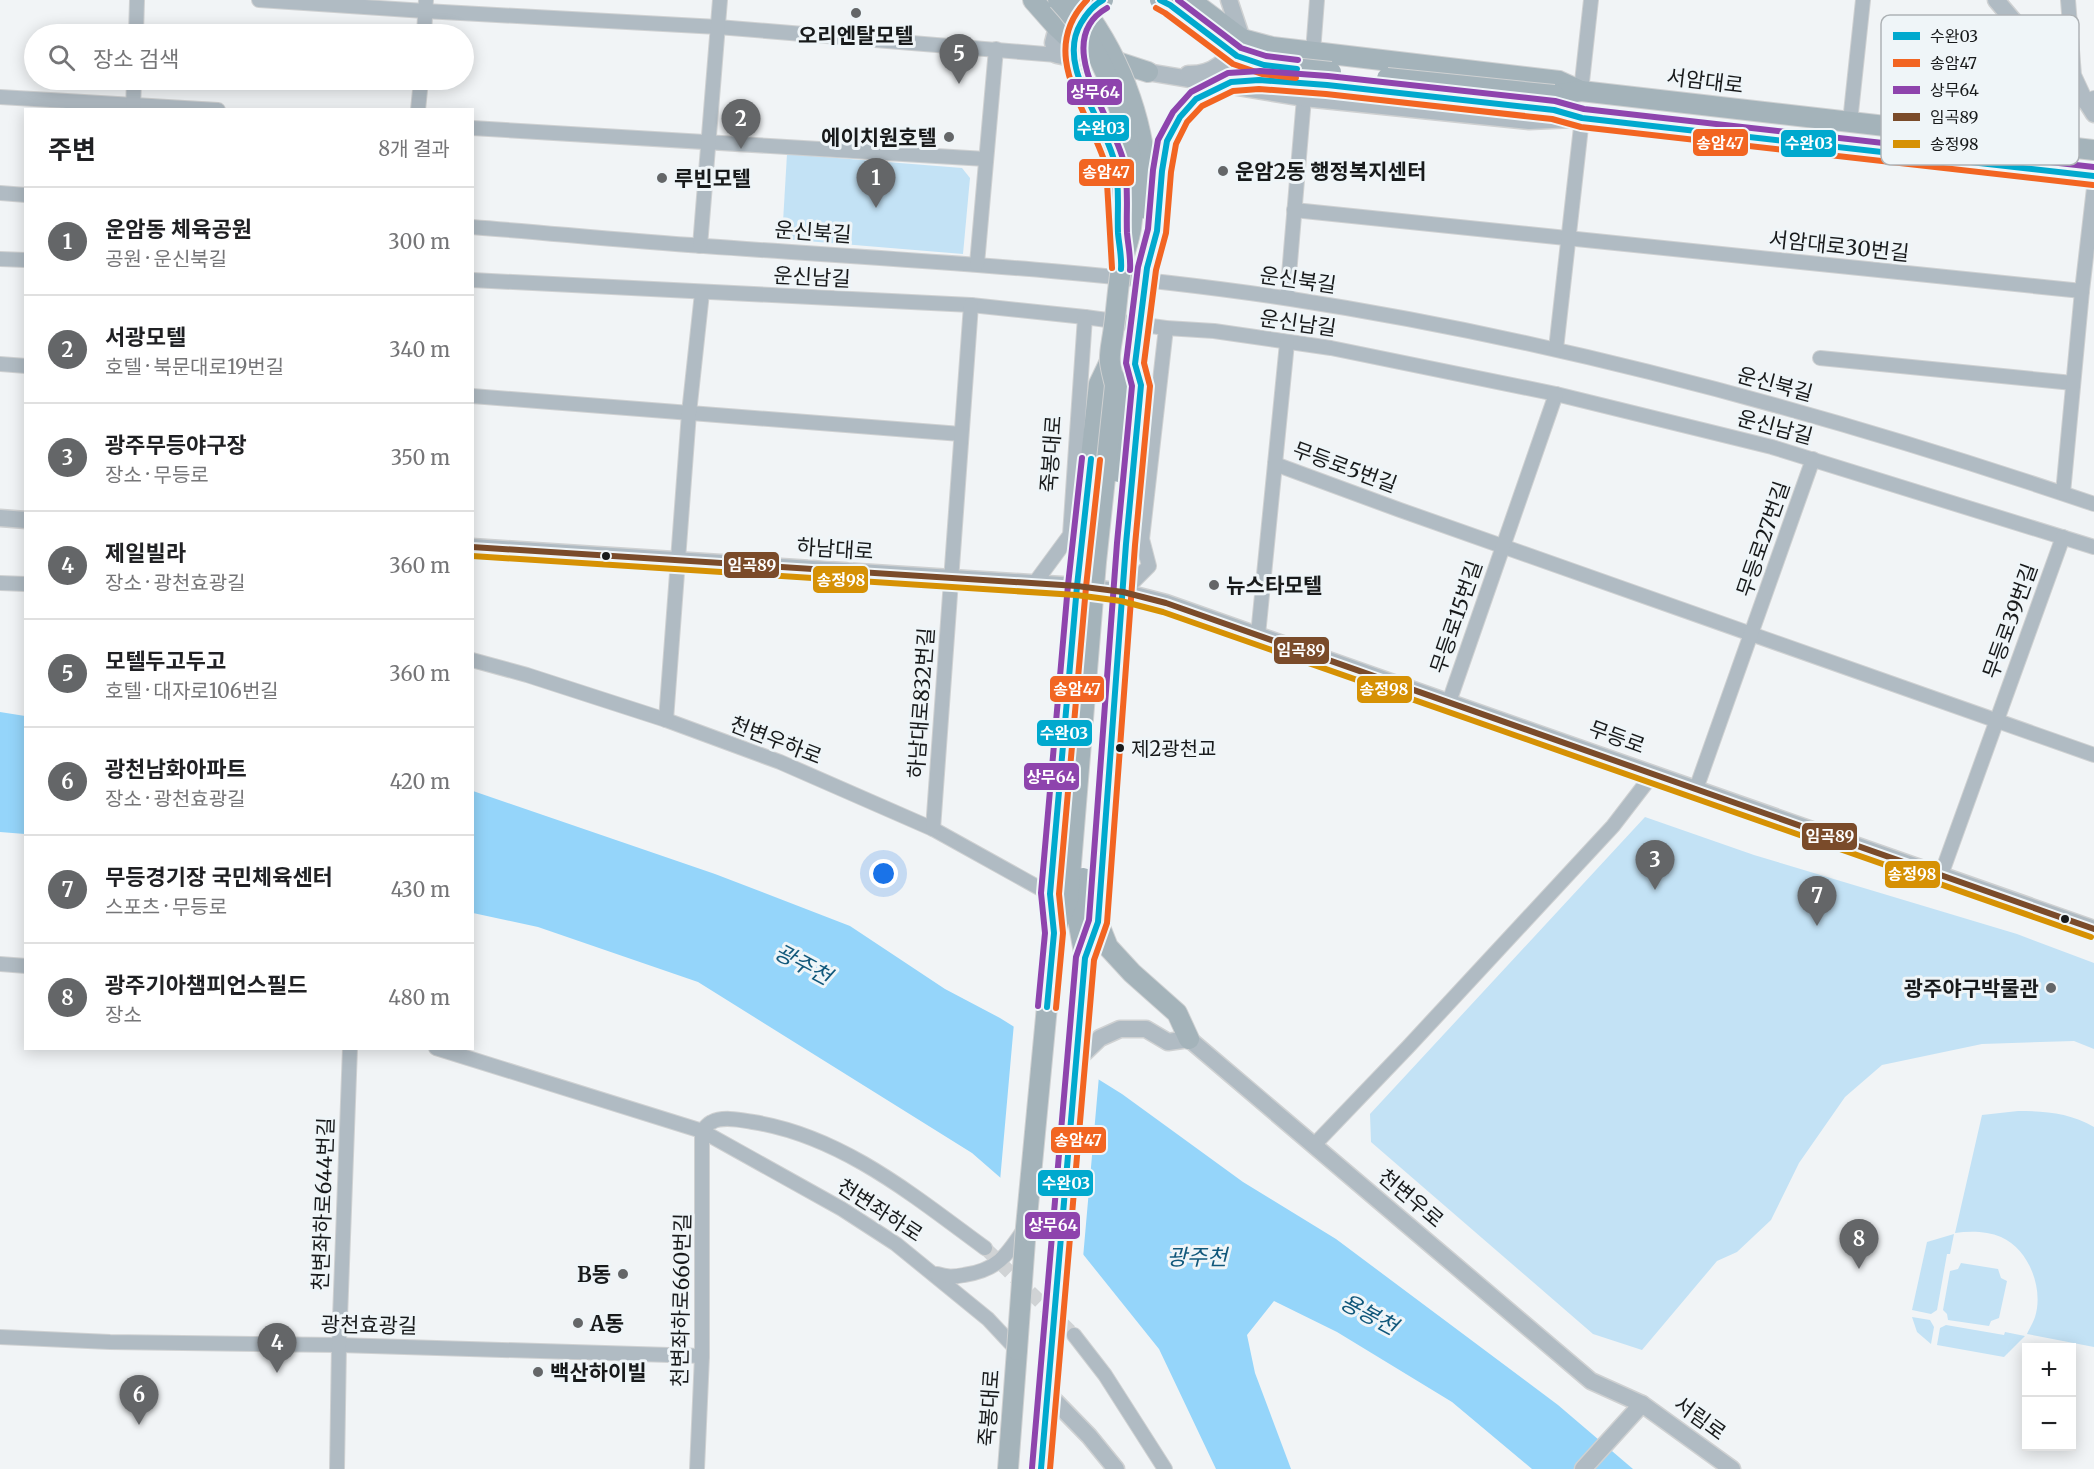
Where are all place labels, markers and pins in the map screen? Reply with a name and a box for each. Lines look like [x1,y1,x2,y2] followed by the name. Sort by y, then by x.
[849,6,863,20] marker: 오리엔탈모텔
[798,22,914,49] place label: 오리엔탈모텔
[940,34,978,84] pin: 5
[722,100,760,149] pin: 2
[821,124,937,151] place label: 에이치원호텔
[942,130,956,144] marker: 에이치원호텔
[856,158,896,208] pin: 1
[1235,158,1426,185] place label: 운암2동 행정복지센터
[1216,164,1230,178] marker: 운암2동 행정복지센터
[674,165,751,192] place label: 루빈모텔
[655,171,669,185] marker: 루빈모텔
[600,550,612,562] unlabelled marker
[1226,572,1323,599] place label: 뉴스타모텔
[1207,578,1221,592] marker: 뉴스타모텔
[1131,736,1217,761] place label: 제2광천교
[1114,742,1126,754] marker: 제2광천교
[1636,840,1674,890] pin: 3
[1798,876,1836,926] pin: 7
[2059,913,2071,925] unlabelled marker
[1904,975,2039,1002] place label: 광주야구박물관
[2044,981,2058,995] marker: 광주야구박물관
[1840,1220,1878,1269] pin: 8
[577,1261,611,1288] place label: B동
[616,1267,630,1281] marker: B동
[589,1310,624,1337] place label: A동
[571,1316,585,1330] marker: A동
[258,1324,296,1373] pin: 4
[550,1359,647,1386] place label: 백산하이빌
[531,1365,545,1379] marker: 백산하이빌
[120,1376,158,1425] pin: 6

